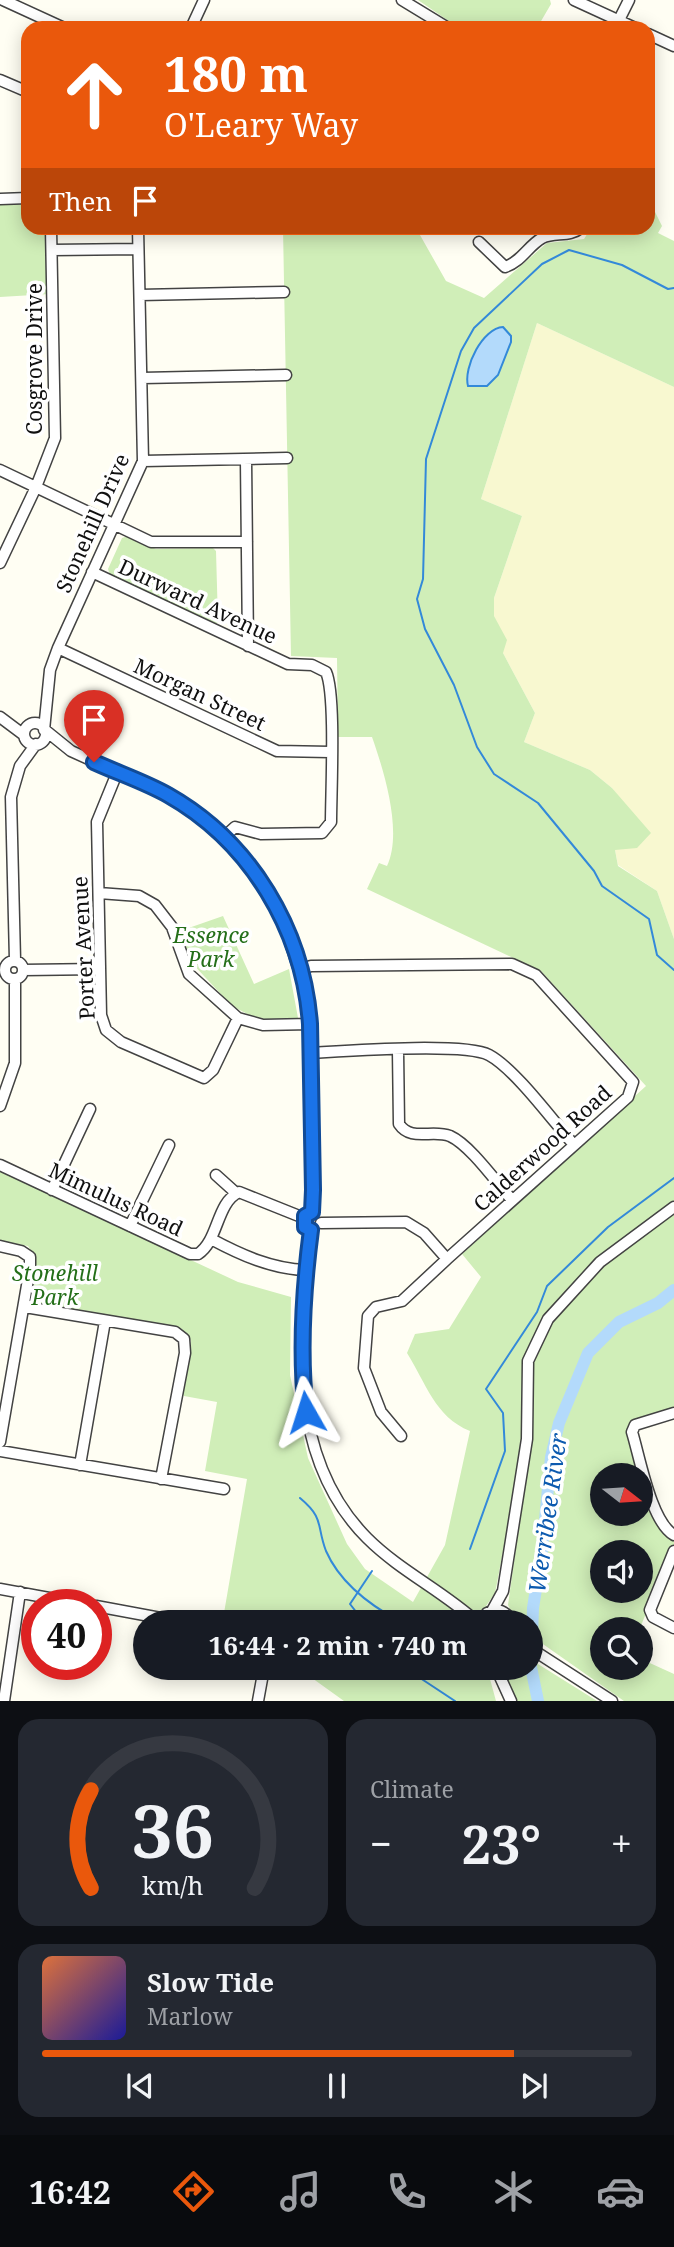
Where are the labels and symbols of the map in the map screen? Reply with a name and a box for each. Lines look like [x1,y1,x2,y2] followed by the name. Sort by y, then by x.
[20,283,48,435] street label: Cosgrove Drive
[49,449,135,597] street label: Stonehill Drive
[114,552,282,650] street label: Durward Avenue
[130,651,270,737] street label: Morgan Street
[64,690,124,762] pin
[65,875,101,1021] street label: Porter Avenue
[172,921,249,973] park label: Essence Park
[467,1078,617,1217] street label: Calderwood Road
[44,1156,188,1242] street label: Mimulus Road
[12,1259,99,1311] park label: Stonehill Park
[269,1375,343,1449] position arrow
[520,1431,574,1595] water label: Werribee River
[590,1463,653,1526] north arrow
[21,1589,112,1680] speed limit sign: 40

